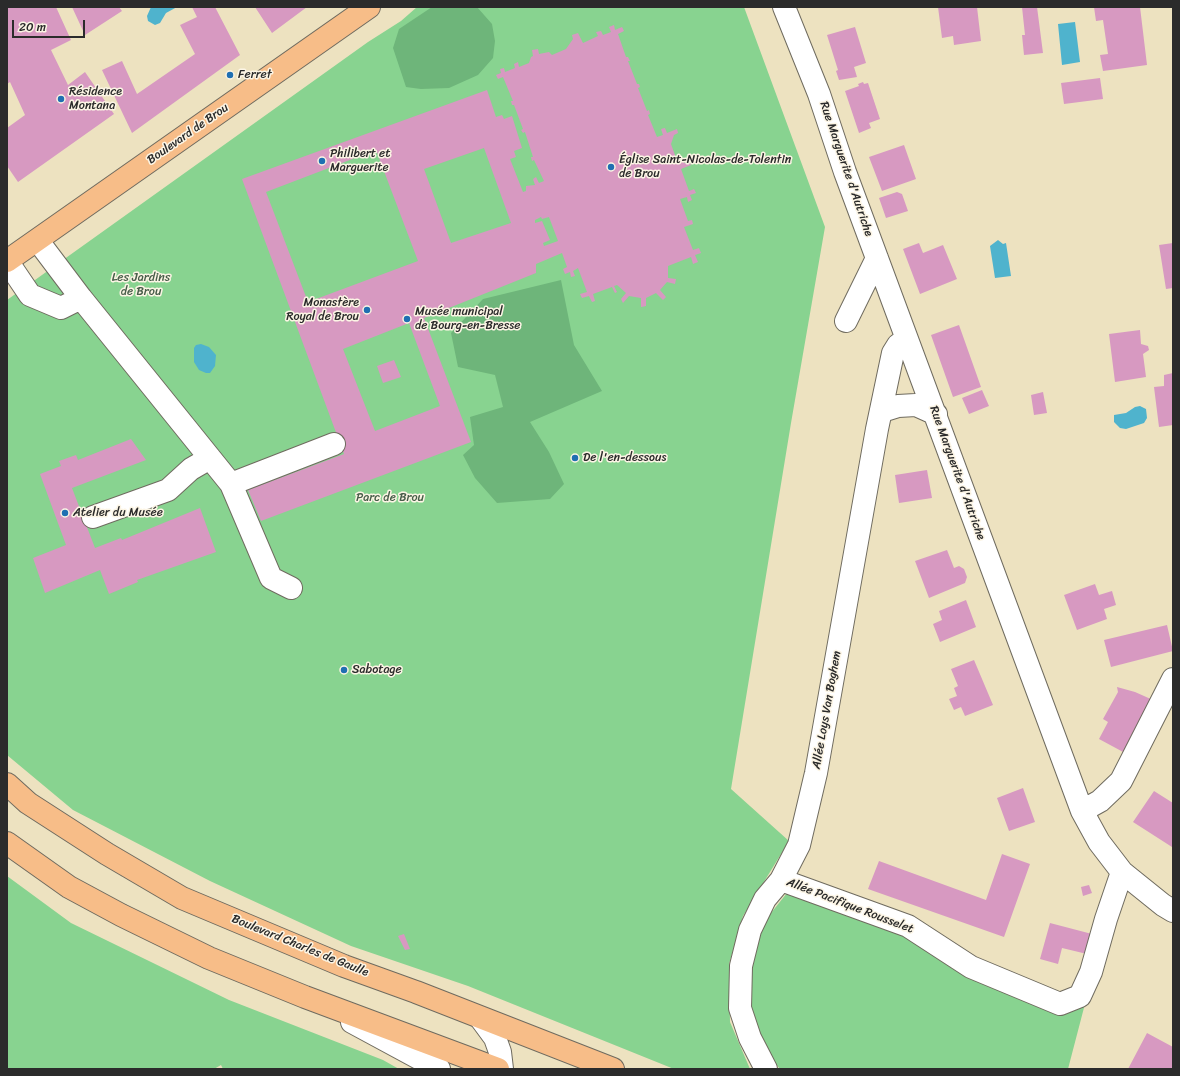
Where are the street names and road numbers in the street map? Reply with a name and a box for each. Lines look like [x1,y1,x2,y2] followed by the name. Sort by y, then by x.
[816,100,876,238] street label: Rue Marguerite d'Autriche
[145,101,231,167] street label: Boulevard de Brou
[926,404,988,542] street label: Rue Marguerite d'Autriche
[809,650,845,770] street label: Allée Loys Van Boghem
[785,875,915,937] street label: Allée Pacifique Rousselet
[229,912,371,980] street label: Boulevard Charles de Gaulle

